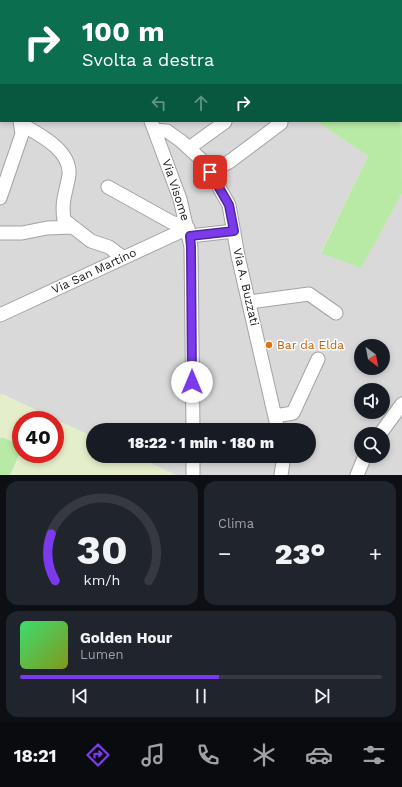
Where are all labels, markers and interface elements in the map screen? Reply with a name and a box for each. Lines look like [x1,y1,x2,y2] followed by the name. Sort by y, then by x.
[82,15,165,48] text: 100 m
[16,16,68,68] icon: right
[82,49,214,70] text: Svolta a destra
[148,92,170,114] icon: left
[190,92,212,114] icon: ahead
[232,92,254,114] icon: right
[193,155,227,189] pin
[159,157,193,223] street label: Via Visome
[199,161,221,183] icon: arrive
[49,245,139,297] street label: Via San Martino
[230,247,262,327] street label: Via A. Buzzati
[277,338,344,352] place label: Bar da Elda
[354,339,390,375] north arrow
[354,339,390,463] map controls
[264,340,274,350] marker: Bar da Elda
[171,361,213,403] position arrow
[354,383,390,419] button: sound
[12,411,64,463] speed limit sign: 40
[354,427,390,463] button: search
[128,434,274,452] text: 18:22 · 1 min · 180 m
[218,516,254,531] text: Clima
[76,525,128,574] text: 30
[274,536,326,571] text: 23°
[218,541,231,566] text: −
[369,541,382,566] text: +
[84,572,120,588] text: km/h
[80,629,172,647] text: Golden Hour
[80,647,124,662] text: Lumen
[69,685,91,707] icon: previous
[190,685,212,707] icon: pause
[311,685,333,707] icon: next
[84,741,112,769] icon: directions
[139,741,167,769] icon: music
[194,741,222,769] icon: phone
[250,741,278,769] icon: climate
[305,741,333,769] icon: car
[360,741,388,769] icon: filters
[14,745,57,766] text: 18:21

